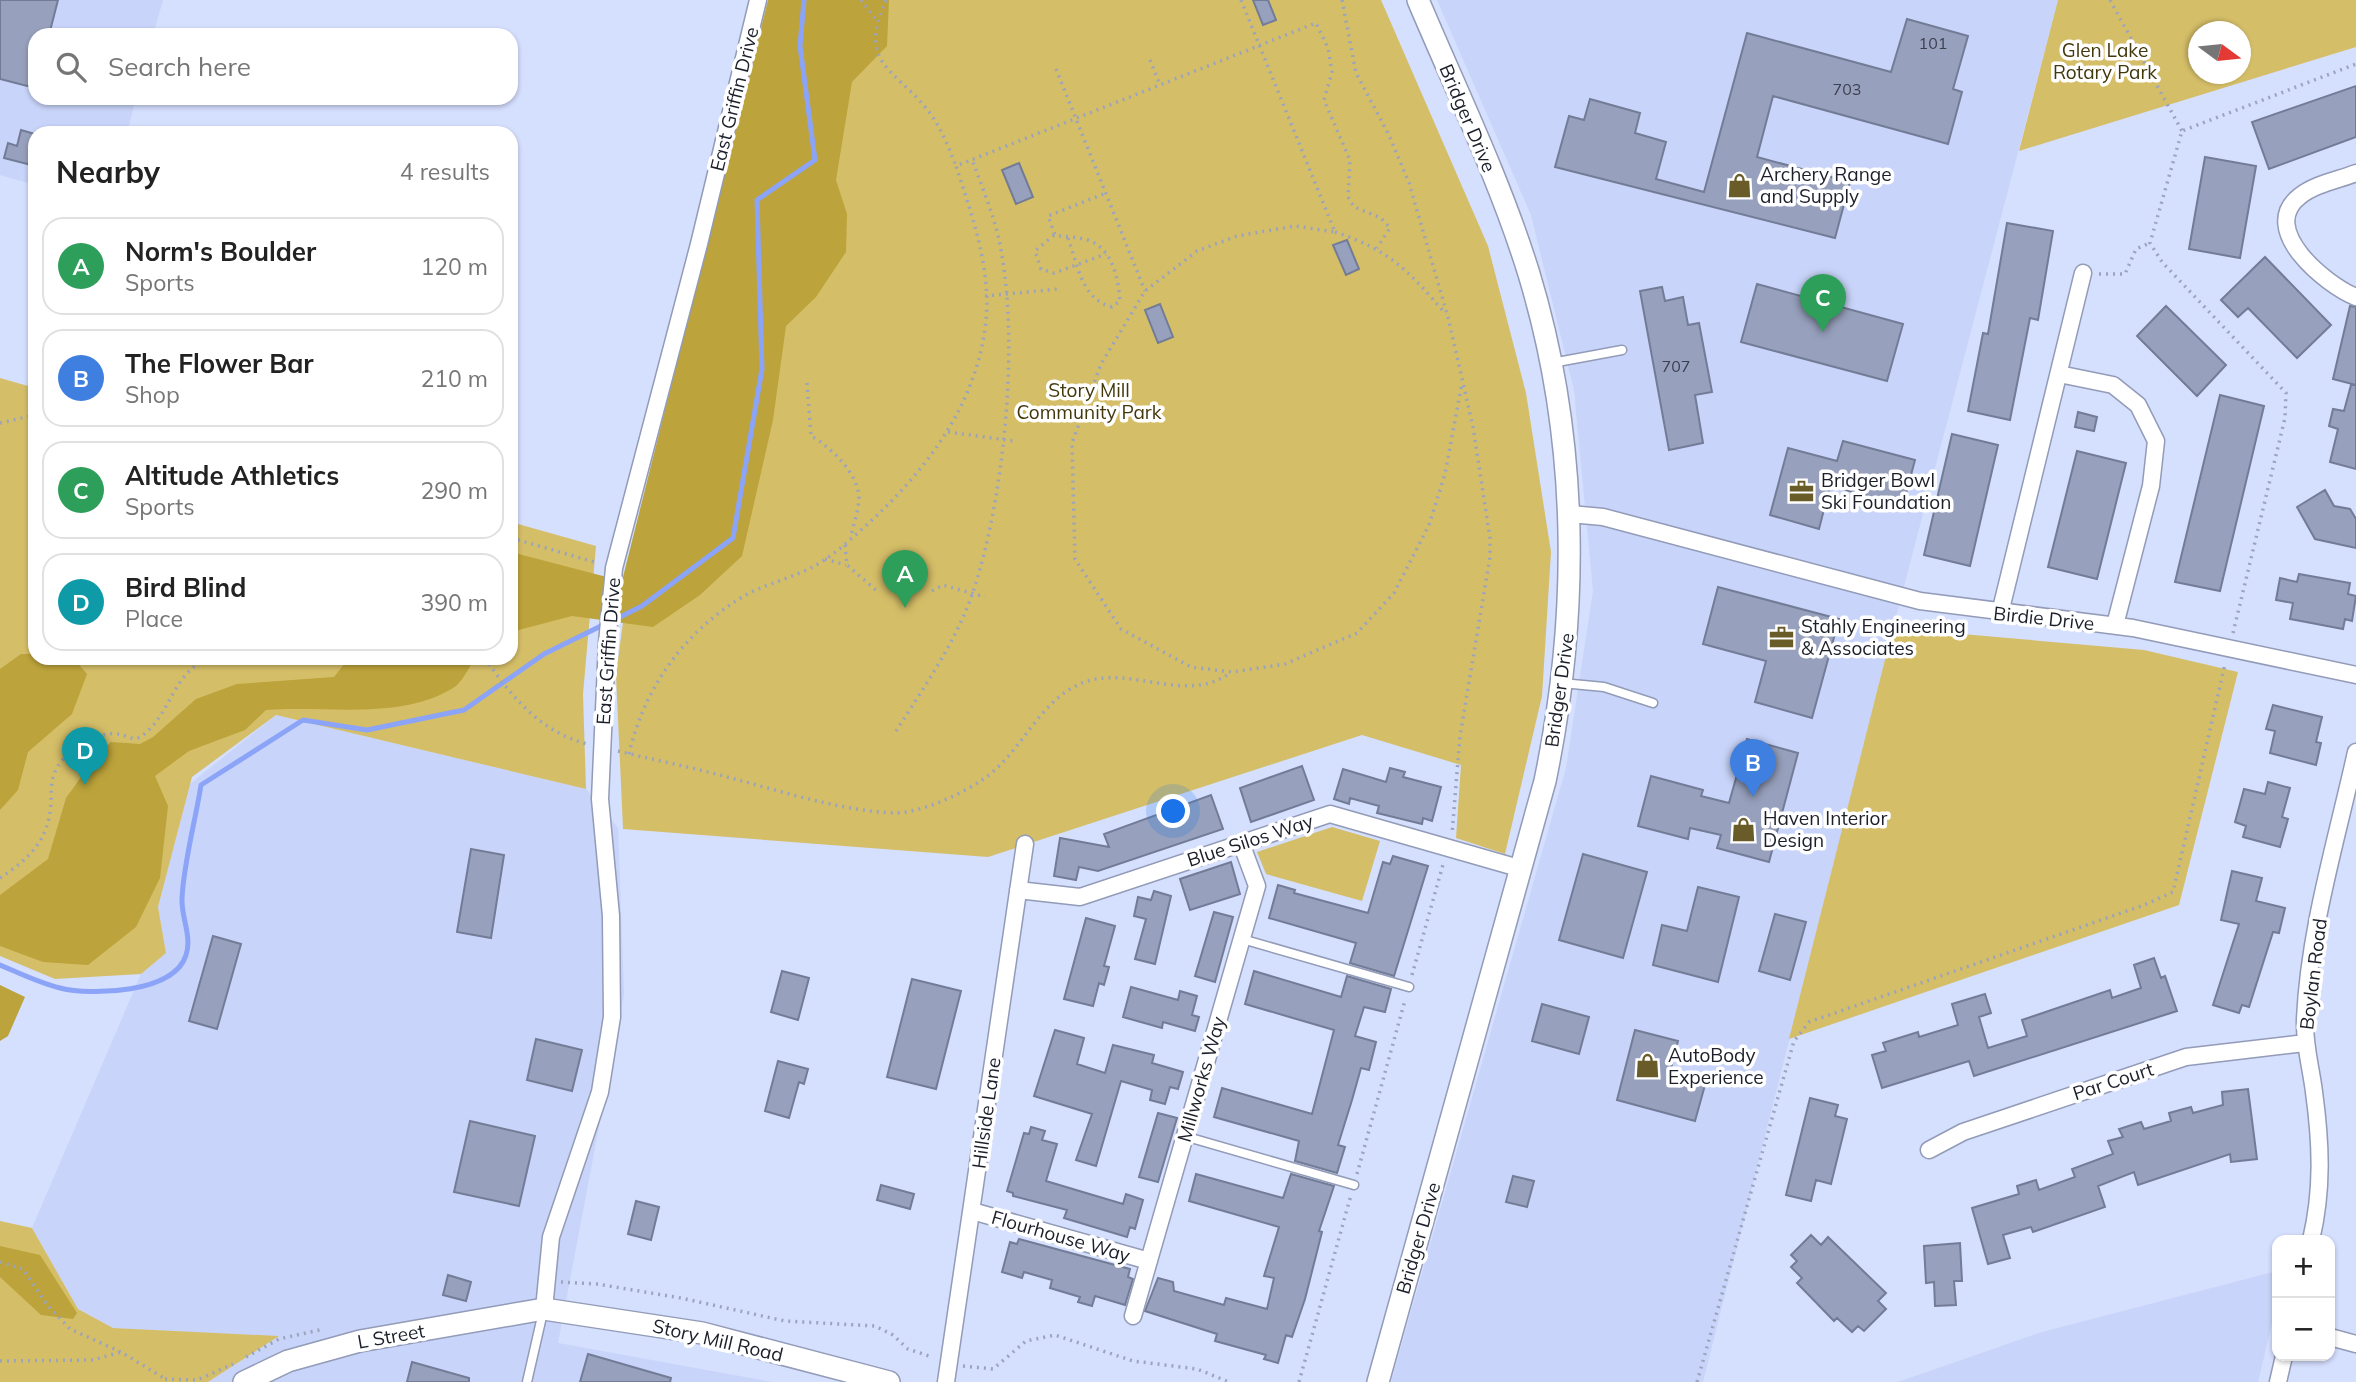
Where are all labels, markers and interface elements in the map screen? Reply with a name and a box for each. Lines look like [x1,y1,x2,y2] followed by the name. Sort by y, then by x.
[2188,21,2251,84] north arrow
[704,24,764,174] street label: East Griffin Drive
[28,28,518,105] search box
[1919,33,1947,53] house number: 101
[2053,38,2157,84] park label: Glen Lake Rotary Park
[52,48,90,86] icon: search
[108,50,251,83] text: Search here
[1434,60,1502,176] street label: Bridger Drive
[1833,79,1861,99] house number: 703
[56,153,160,191] text: Nearby
[400,157,490,186] text: 4 results
[1760,162,1892,208] place label: Archery Range and Supply
[1726,171,1754,199] shop icon: Archery Range and Supply
[125,235,316,268] text: Norm's Boulder
[72,252,90,281] text: A
[420,252,488,281] text: 120 m
[125,268,195,297] text: Sports
[1800,274,1846,332] pin: C
[125,347,314,380] text: The Flower Bar
[1662,356,1690,376] house number: 707
[73,364,89,393] text: B
[420,364,488,393] text: 210 m
[1017,378,1162,424] park label: Story Mill Community Park
[125,380,180,409] text: Shop
[125,459,339,492] text: Altitude Athletics
[1821,468,1951,514] place label: Bridger Bowl Ski Foundation
[73,476,89,505] text: C
[420,476,488,505] text: 290 m
[1787,477,1815,505] office icon: Bridger Bowl Ski Foundation
[125,492,195,521] text: Sports
[882,550,928,608] pin: A
[125,571,246,604] text: Bird Blind
[591,576,625,726] street label: East Griffin Drive
[72,588,90,617] text: D
[420,588,488,617] text: 390 m
[1992,601,2096,635] street label: Birdie Drive
[125,604,183,633] text: Place
[1801,614,1966,660] place label: Stahly Engineering & Associates
[1767,623,1795,651] office icon: Stahly Engineering & Associates
[1539,631,1579,749] street label: Bridger Drive
[62,727,108,785] pin: D
[1730,739,1776,797] pin: B
[1156,794,1190,828] your location
[1763,806,1887,852] place label: Haven Interior Design
[1184,808,1316,872] street label: Blue Silos Way
[1729,815,1757,843] shop icon: Haven Interior Design
[2294,917,2332,1031] street label: Boylan Road
[1172,1013,1230,1145] street label: Millworks Way
[1668,1043,1764,1089] place label: AutoBody Experience
[1634,1052,1662,1080] shop icon: AutoBody Experience
[966,1056,1006,1170] street label: Hillside Lane
[2070,1057,2157,1105] street label: Par Court
[1391,1179,1445,1297] street label: Bridger Drive
[989,1205,1133,1267] street label: Flourhouse Way
[2272,1235,2335,1361] map controls
[2272,1235,2335,1298] button: +
[2272,1298,2335,1361] button: −
[650,1313,786,1367] street label: Story Mill Road
[356,1318,427,1354] street label: L Street

